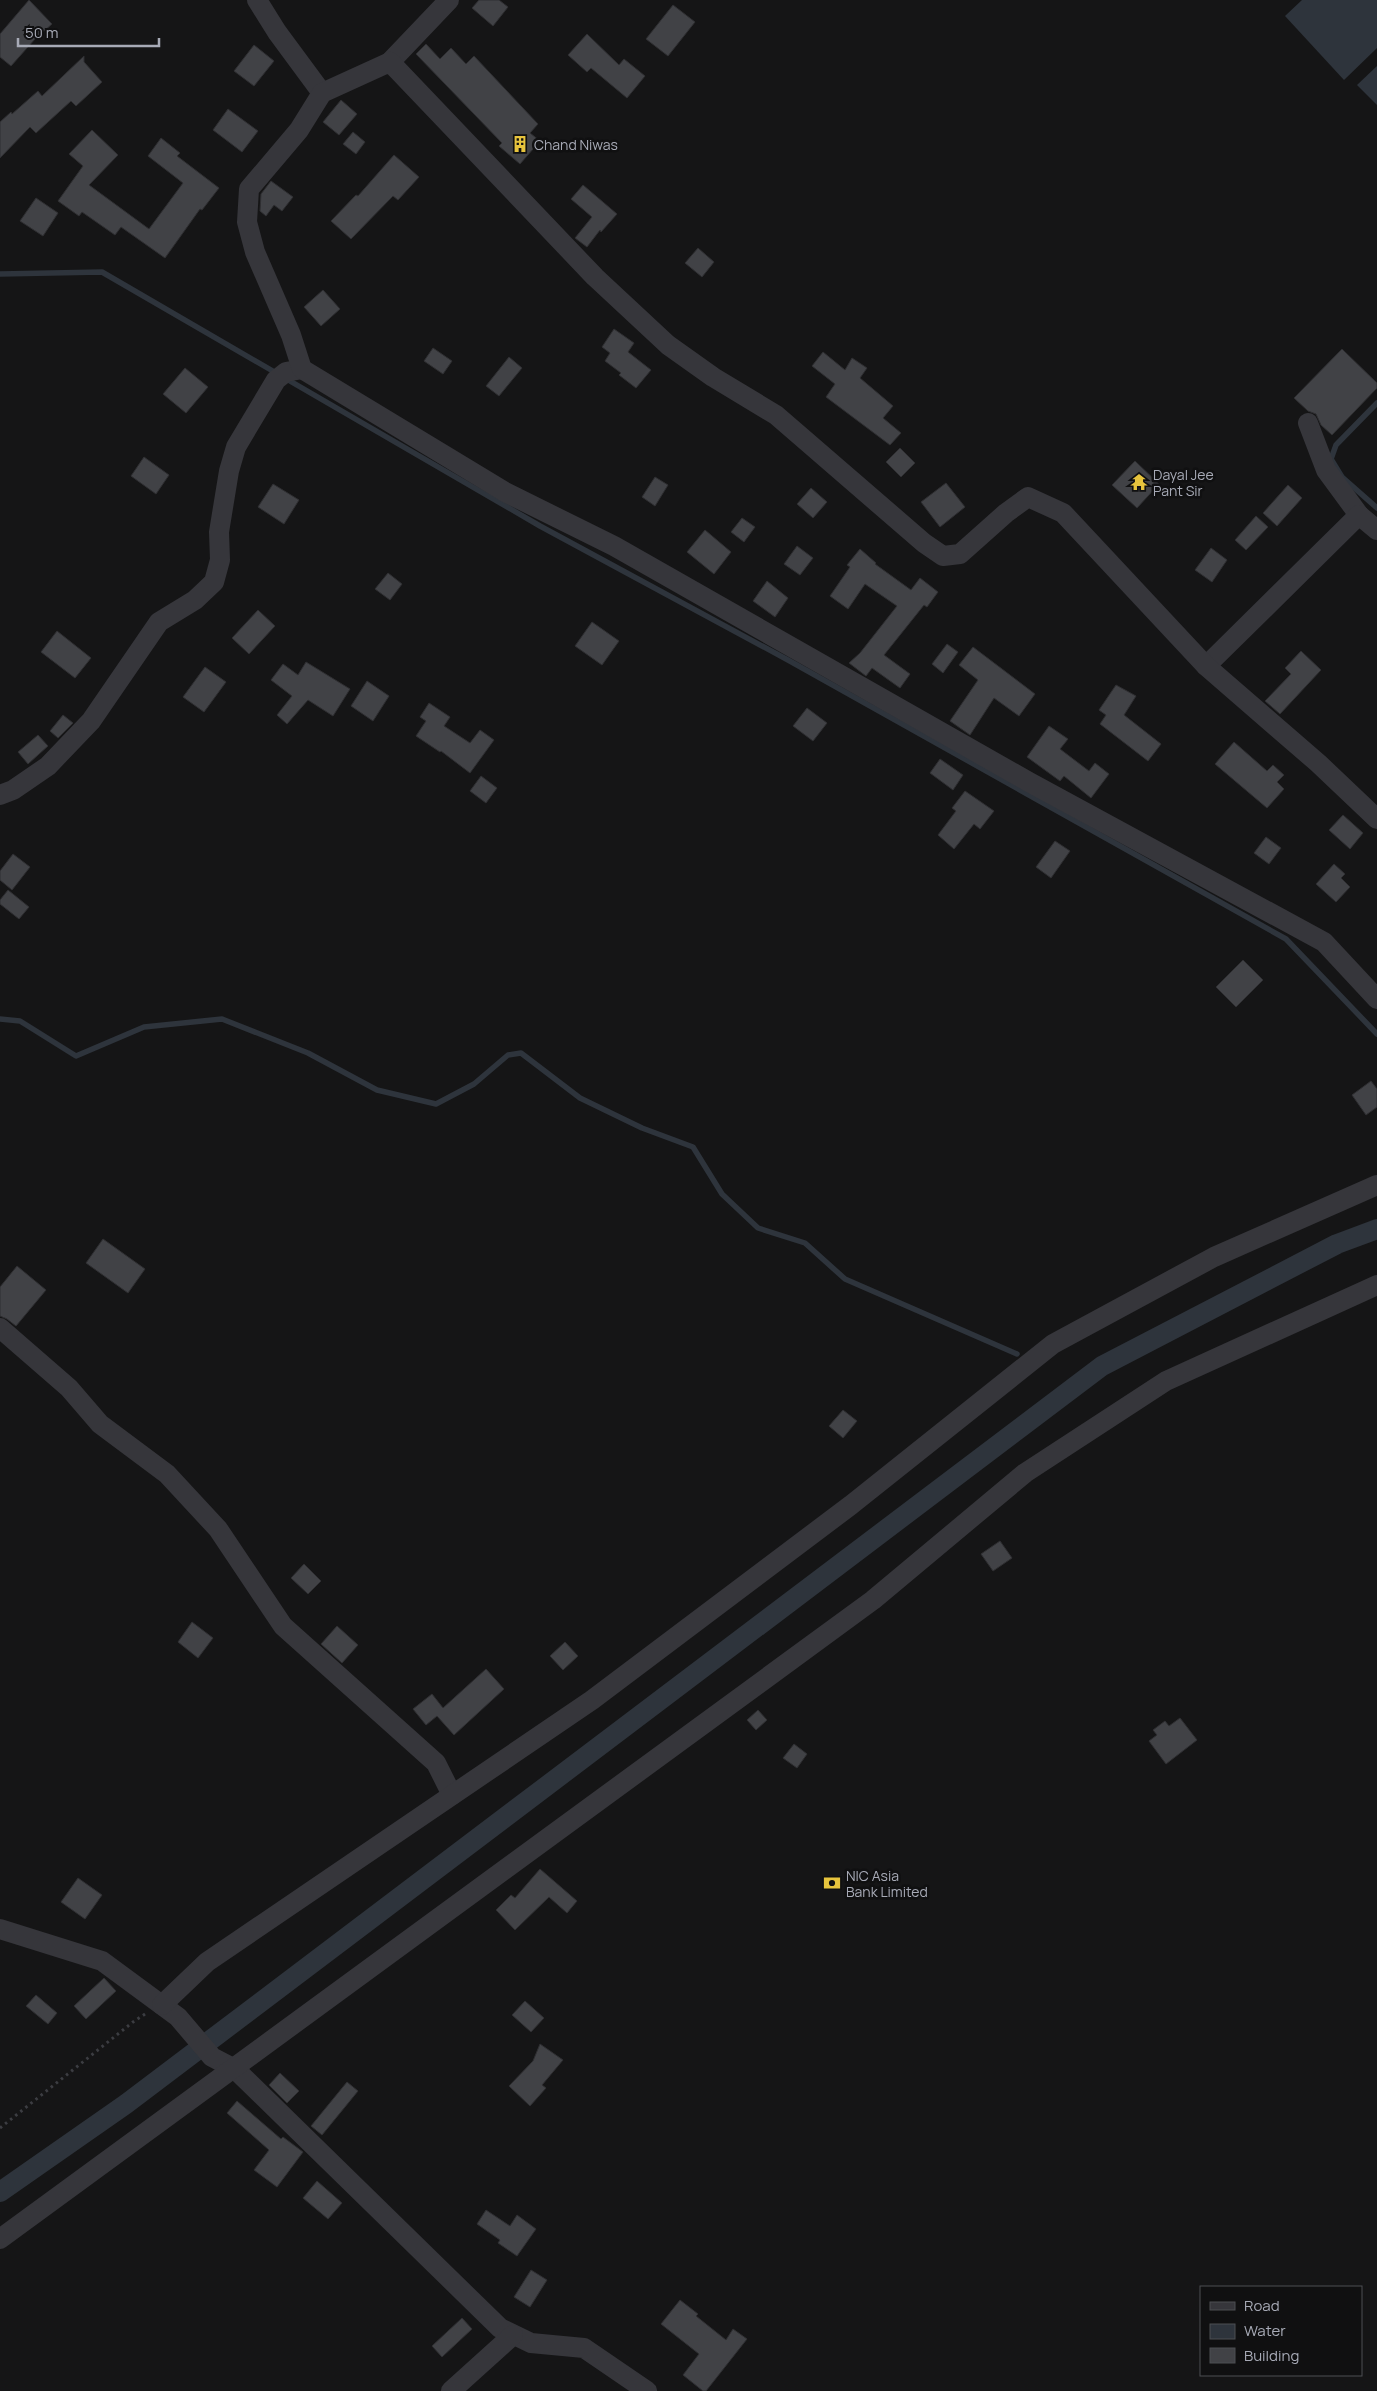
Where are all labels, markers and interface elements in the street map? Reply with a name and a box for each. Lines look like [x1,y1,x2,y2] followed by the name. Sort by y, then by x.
[18,15,159,47] scale bar
[25,22,59,43] text: 50 m
[510,134,530,154] building icon: Chand Niwas
[534,135,618,154] place label: Chand Niwas
[1153,465,1214,500] place label: Dayal Jee Pant Sir
[1129,472,1149,492] temple icon: Dayal Jee Pant Sir
[846,1866,928,1901] place label: NIC Asia Bank Limited
[822,1873,842,1893] bank icon: NIC Asia Bank Limited
[1200,2286,1362,2376] legend
[1244,2295,1280,2316] text: Road
[1244,2320,1286,2341] text: Water
[1244,2345,1299,2366] text: Building

